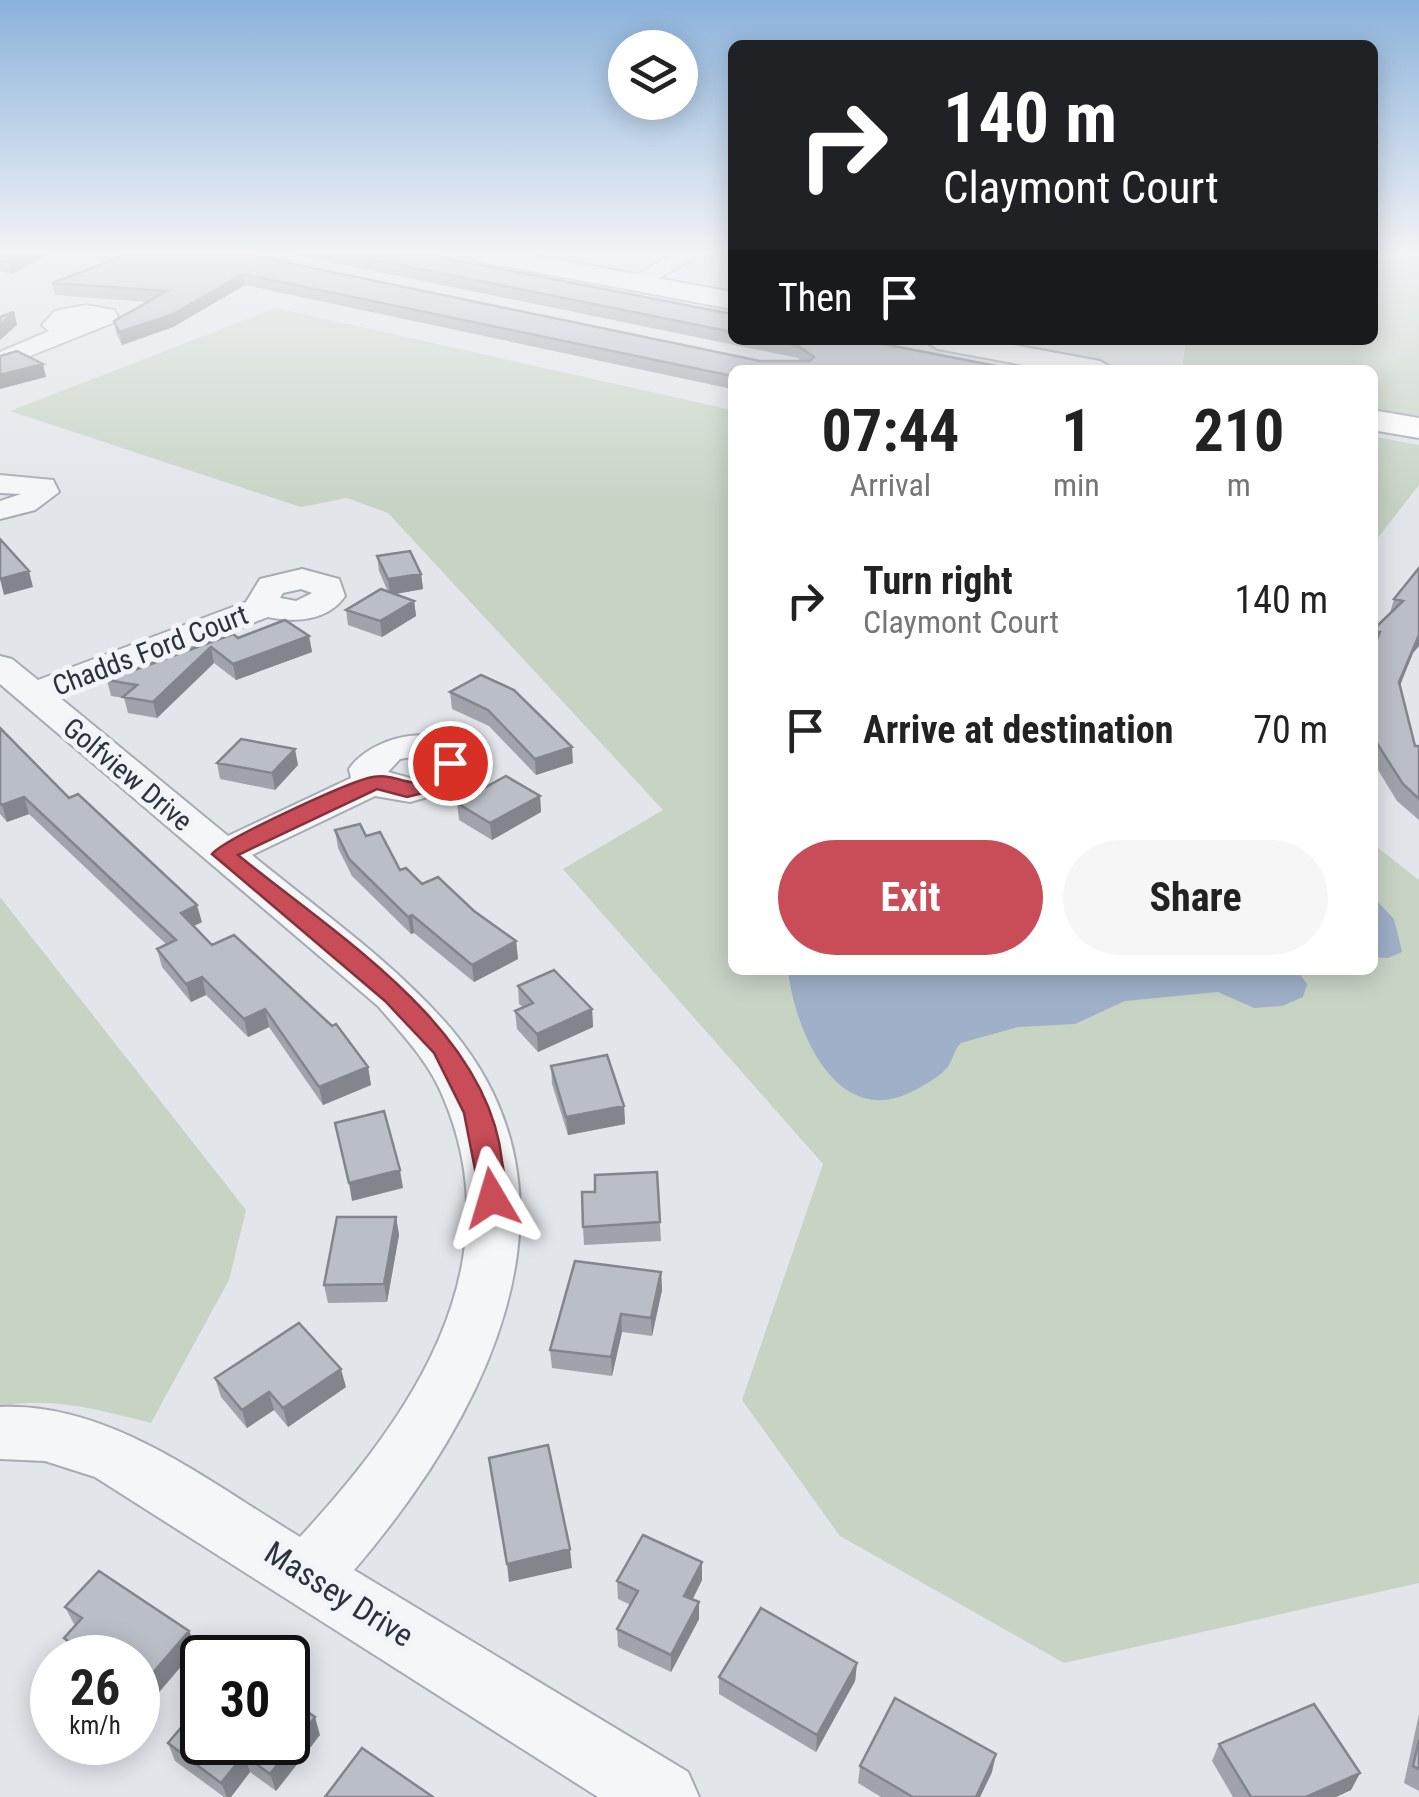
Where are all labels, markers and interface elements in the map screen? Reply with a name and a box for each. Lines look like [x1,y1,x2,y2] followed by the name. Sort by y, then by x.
[608,30,698,120] map controls
[608,30,698,120] button: layers
[943,77,1117,159] text: 140 m
[778,80,908,210] icon: right
[943,161,1219,214] text: Claymont Court
[872,270,927,325] icon: arrive
[778,276,852,320] text: Then
[822,395,959,466] text: 07:44
[1061,395,1092,466] text: 1
[1193,395,1284,466] text: 210
[850,466,931,504] text: Arrival
[1053,466,1100,504] text: min
[1227,466,1251,504] text: m
[863,559,1013,603] text: Turn right
[778,573,833,628] icon: right
[1234,578,1328,622] text: 140 m
[48,598,253,703] street label: Chadds Ford Court
[863,603,1059,641] text: Claymont Court
[778,703,833,758] icon: arrive
[863,708,1173,752] text: Arrive at destination
[1253,708,1328,752] text: 70 m
[57,711,199,838] street label: Golfview Drive
[408,721,493,806] pin
[423,736,478,791] icon: arrive
[778,840,1043,955] button: Exit
[1063,840,1328,955] button: Share
[440,1146,544,1250] position arrow
[258,1533,420,1655] street label: Massey Drive
[180,1635,310,1765] speed limit sign: 30
[70,1659,120,1717] text: 26
[69,1711,121,1740] text: km/h

